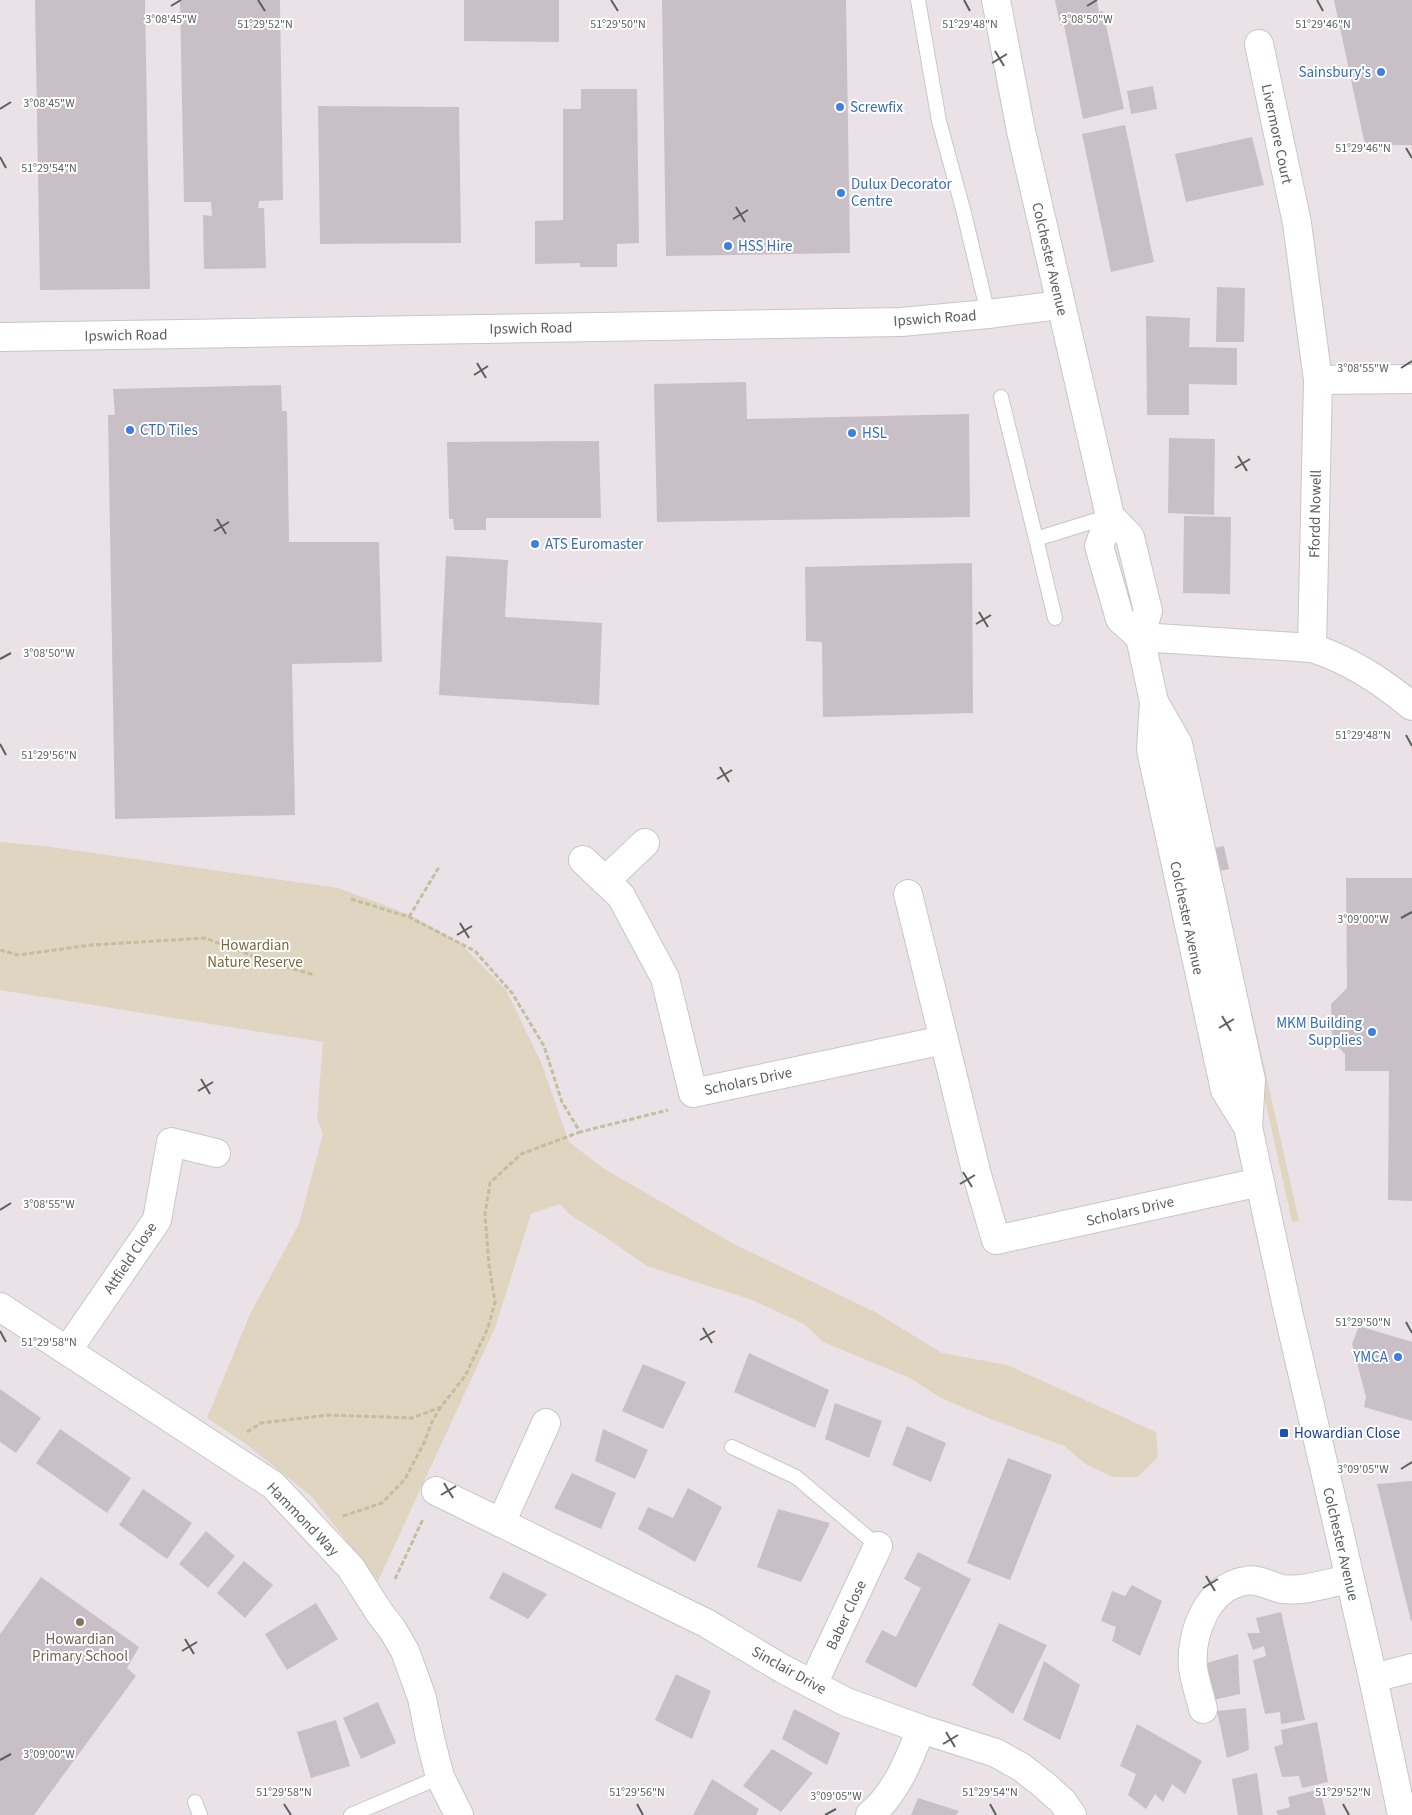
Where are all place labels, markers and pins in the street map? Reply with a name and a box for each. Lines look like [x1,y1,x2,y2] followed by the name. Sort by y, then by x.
[1298,62,1371,83] place label: Sainsbury's
[1375,66,1387,78] marker: Sainsbury's
[850,97,903,118] place label: Screwfix
[834,101,846,113] marker: Screwfix
[851,174,953,212] place label: Dulux Decorator Centre
[835,187,847,199] marker: Dulux Decorator Centre
[738,236,793,257] place label: HSS Hire
[722,240,734,252] marker: HSS Hire
[140,420,198,441] place label: CTD Tiles
[862,423,887,444] place label: HSL
[124,424,136,436] marker: CTD Tiles
[846,427,858,439] marker: HSL
[545,534,644,555] place label: ATS Euromaster
[529,538,541,550] marker: ATS Euromaster
[1276,1013,1362,1051] place label: MKM Building Supplies
[1366,1026,1378,1038] marker: MKM Building Supplies
[1352,1347,1389,1368] place label: YMCA
[1392,1351,1404,1363] marker: YMCA
[1294,1423,1400,1444] place label: Howardian Close
[1278,1427,1290,1439] marker: Howardian Close
[74,1616,86,1628] marker: Howardian Primary School
[32,1629,128,1667] place label: Howardian Primary School

